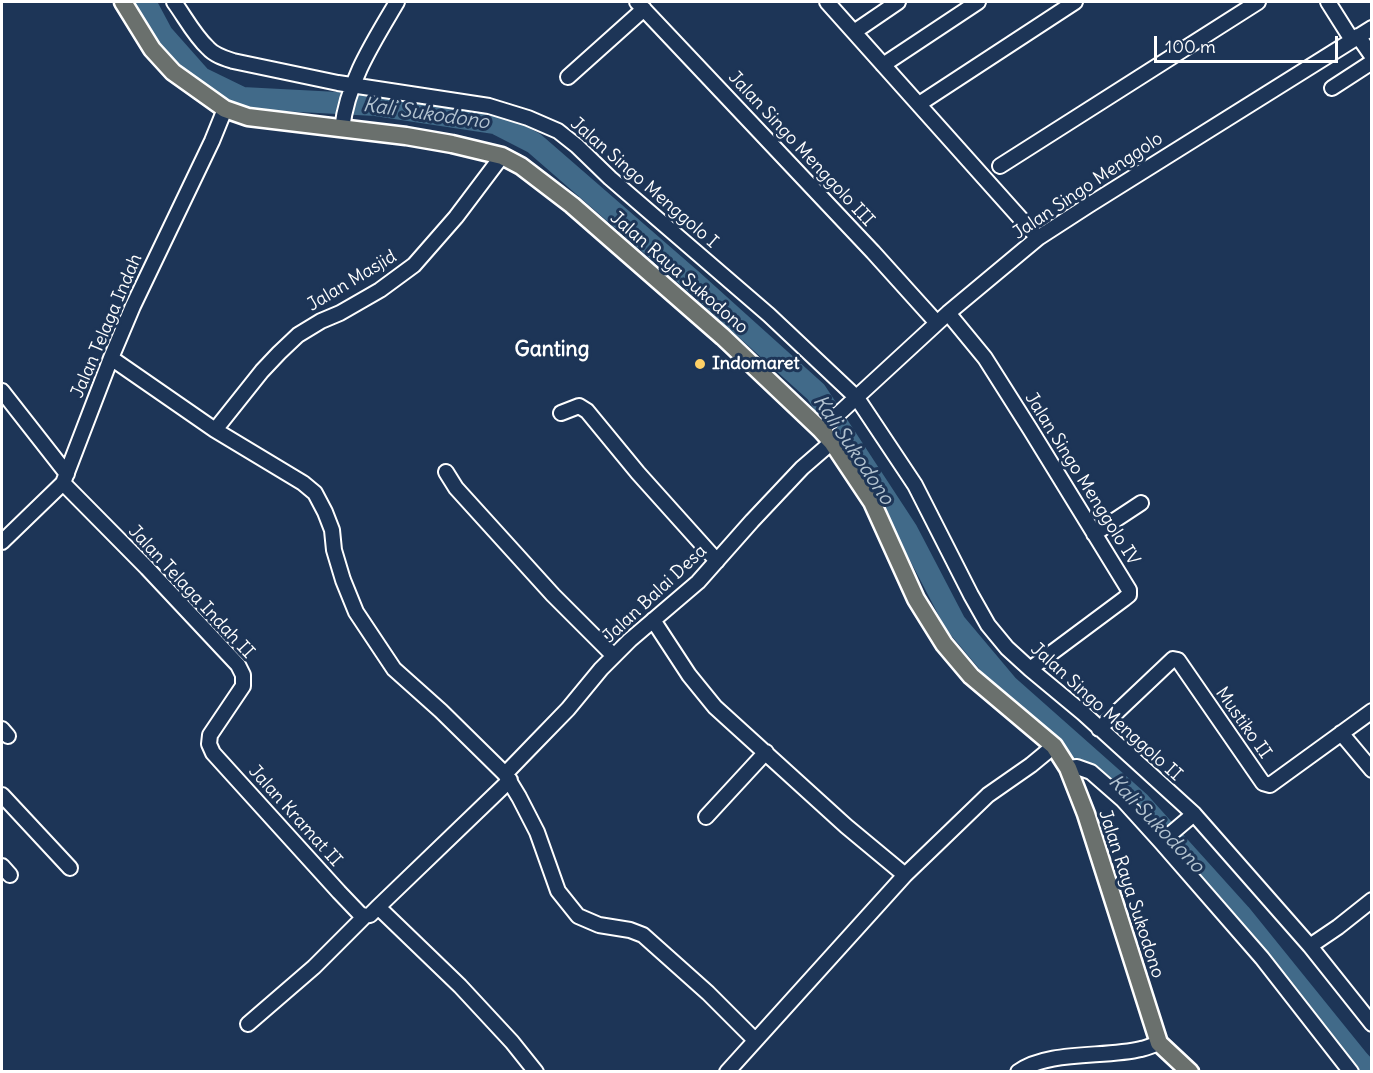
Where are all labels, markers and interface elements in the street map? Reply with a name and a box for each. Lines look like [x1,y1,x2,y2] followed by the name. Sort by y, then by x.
[1157,24,1342,62] scale bar
[1165,35,1216,58] text: 100 m
[724,67,878,231] street label: Jalan Singo Menggolo III
[361,93,491,135] water label: Kali Sukodono
[566,113,722,253] street label: Jalan Singo Menggolo I
[1009,128,1167,244] street label: Jalan Singo Menggolo
[606,207,752,339] street label: Jalan Raya Sukodono
[304,246,400,316] street label: Jalan Masjid
[67,251,147,401] street label: Jalan Telaga Indah
[515,337,589,363] district label: Ganting
[712,353,799,375] place label: Indomaret
[693,357,707,371] marker: Indomaret
[1020,389,1144,569] street label: Jalan Singo Menggolo IV
[807,391,899,509] water label: Kali Sukodono
[124,521,258,663] street label: Jalan Telaga Indah II
[599,540,711,648] street label: Jalan Balai Desa
[1026,638,1186,786] street label: Jalan Singo Menggolo II
[1211,683,1275,763] street label: Mustiko II
[244,761,346,871] street label: Jalan Kramat II
[1103,770,1209,878] water label: Kali Sukodono
[1094,807,1168,981] street label: Jalan Raya Sukodono

